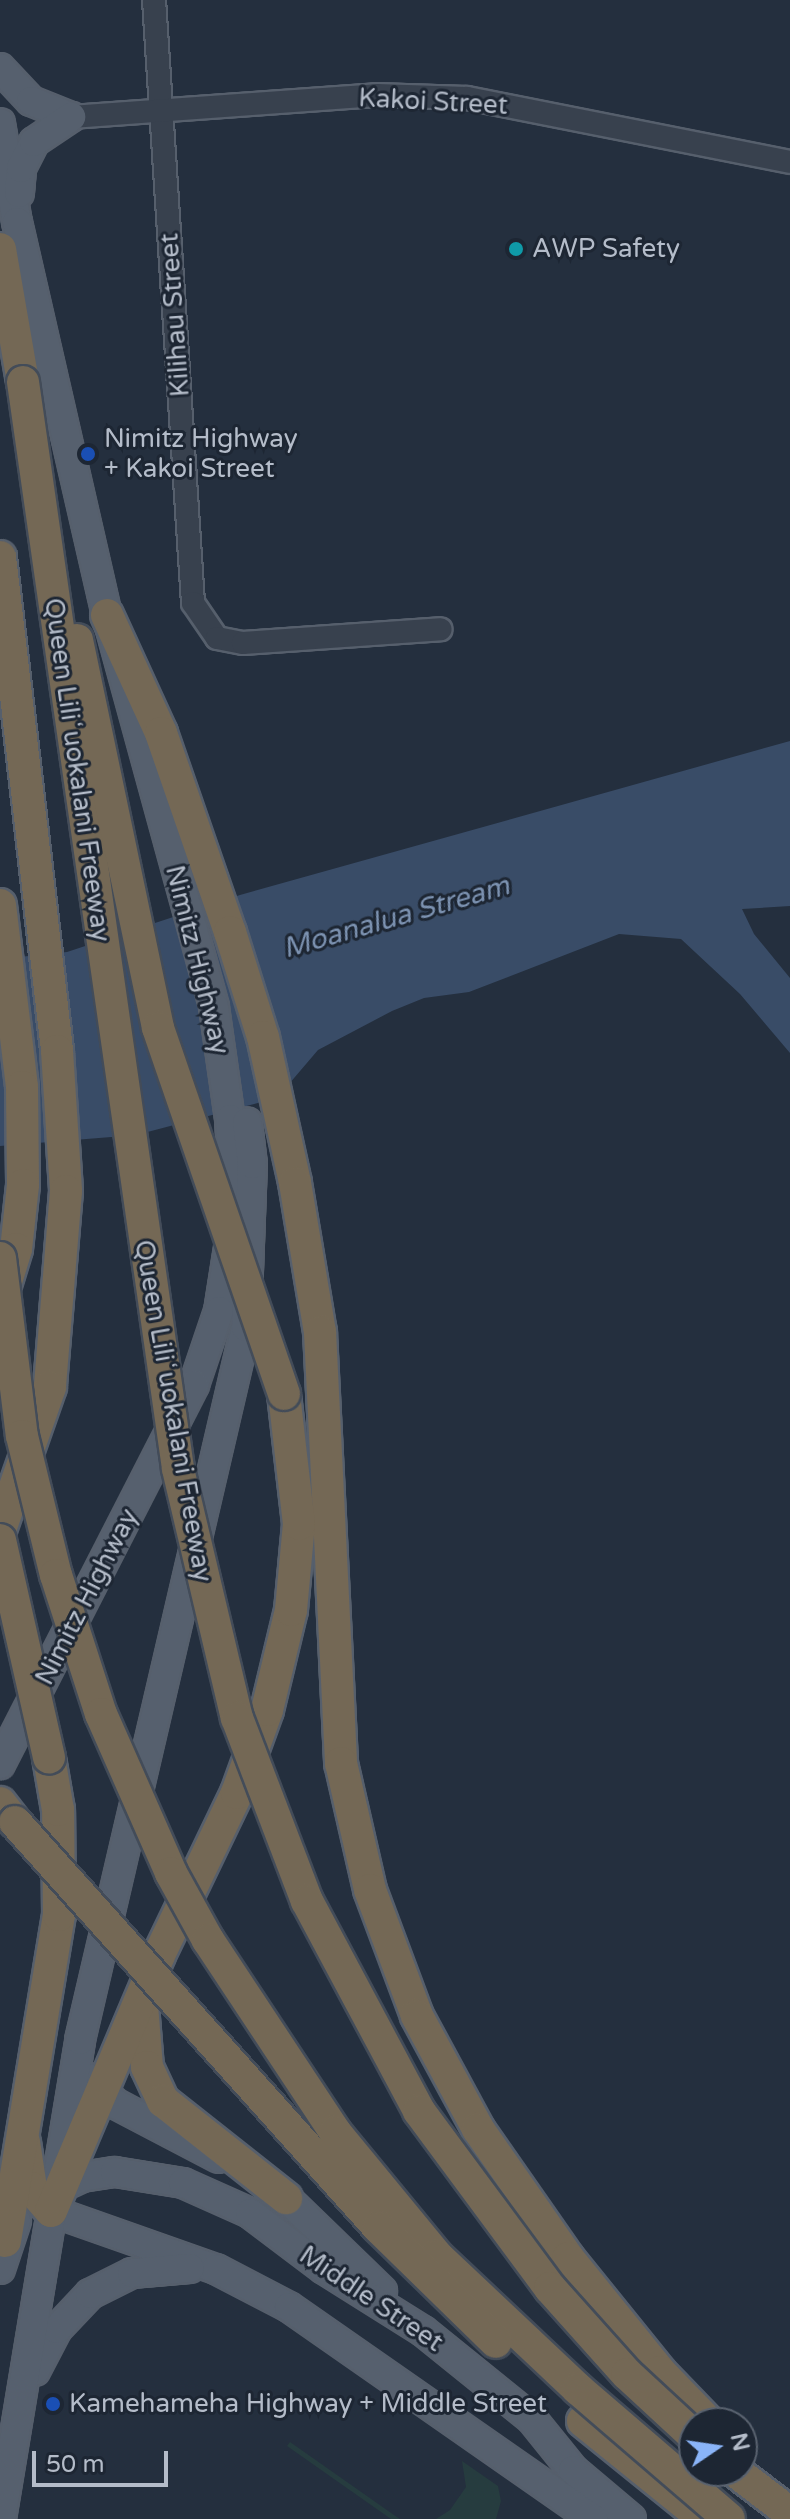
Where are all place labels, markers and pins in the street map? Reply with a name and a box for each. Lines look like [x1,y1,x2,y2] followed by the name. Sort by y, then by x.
[532,233,680,265] place label: AWP Safety
[507,240,525,258] marker: AWP Safety
[104,423,298,484] place label: Nimitz Highway + Kakoi Street
[79,445,97,463] marker: Nimitz Highway + Kakoi Street
[69,2388,547,2420] place label: Kamehameha Highway + Middle Street
[44,2395,62,2413] marker: Kamehameha Highway + Middle Street

